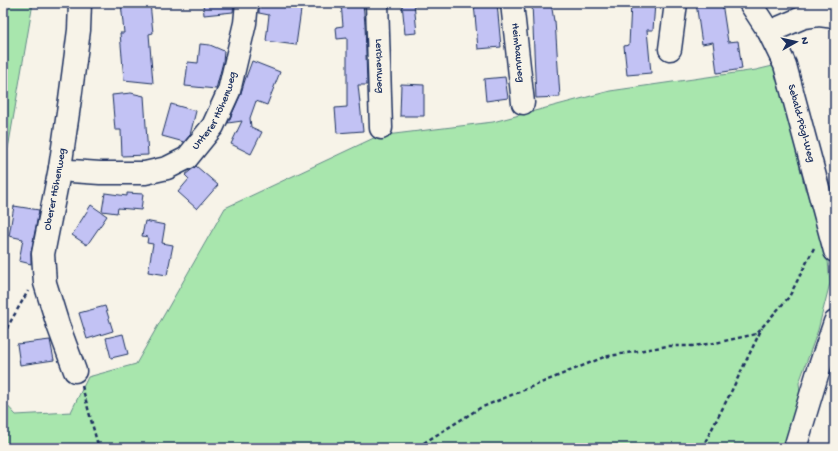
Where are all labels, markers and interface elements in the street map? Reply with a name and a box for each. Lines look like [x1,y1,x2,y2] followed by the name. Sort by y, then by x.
[508,22,527,83] street label: Heimbauweg
[776,22,816,62] north arrow
[797,36,810,45] text: N
[372,38,386,93] street label: Lerchenweg
[190,71,239,152] street label: Unterer Höhenweg
[785,83,817,164] street label: Sebald-Pögl-Weg
[42,147,69,231] street label: Oberer Höhenweg

